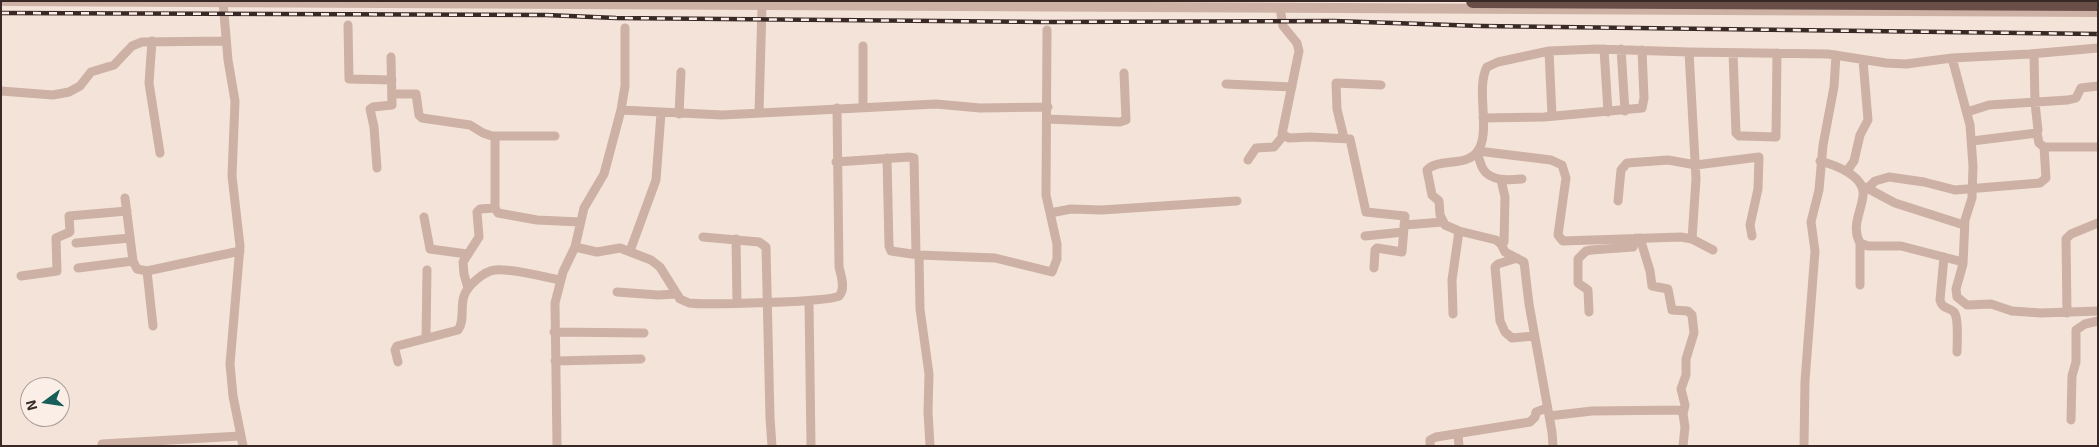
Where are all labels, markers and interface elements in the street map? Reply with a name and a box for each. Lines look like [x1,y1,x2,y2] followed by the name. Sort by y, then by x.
[20,377,70,427] north arrow
[21,399,40,412] text: N

